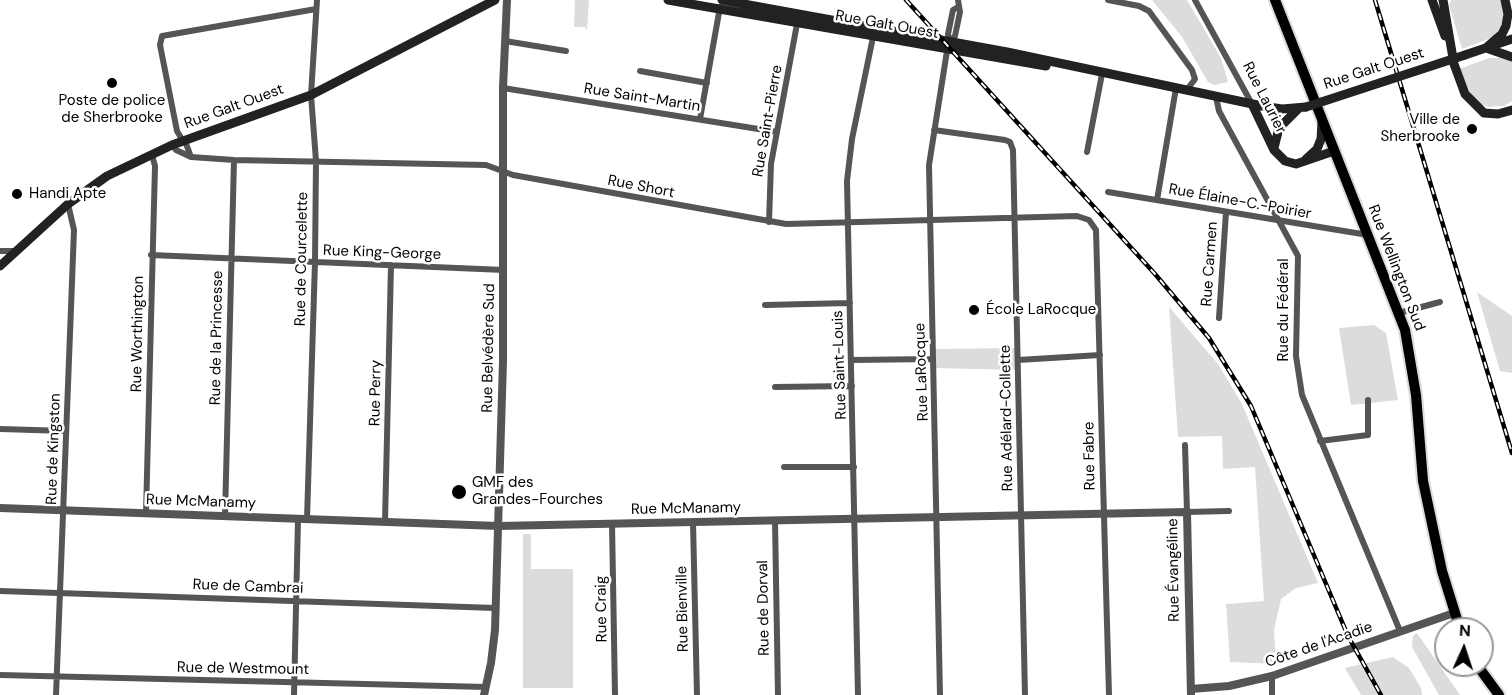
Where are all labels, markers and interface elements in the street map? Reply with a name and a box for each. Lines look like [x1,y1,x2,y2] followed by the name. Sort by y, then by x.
[834,7,940,43] street label: Rue Galt Ouest
[1321,44,1427,94] street label: Rue Galt Ouest
[1238,59,1290,137] street label: Rue Laurier
[749,64,787,178] street label: Rue Saint-Pierre
[105,76,119,90] marker: Poste de police de Sherbrooke
[583,80,701,116] street label: Rue Saint-Martin
[182,81,286,133] street label: Rue Galt Ouest
[59,92,165,127] place label: Poste de police de Sherbrooke
[1381,111,1460,146] place label: Ville de Sherbrooke
[1465,122,1479,136] marker: Ville de Sherbrooke
[606,172,676,202] street label: Rue Short
[1167,181,1313,223] street label: Rue Élaine-C.-Poirier
[29,185,106,203] place label: Handi Apte
[10,187,24,201] marker: Handi Apte
[292,192,312,326] street label: Rue de Courcelette
[1364,202,1428,334] street label: Rue Wellington Sud
[1198,221,1222,307] street label: Rue Carmen
[323,242,441,264] street label: Rue King-George
[1275,258,1293,362] street label: Rue du Fédéral
[207,271,227,405] street label: Rue de la Princesse
[128,276,148,392] street label: Rue Worthington
[479,283,499,413] street label: Rue Belvédère Sud
[986,301,1096,319] place label: École LaRocque
[967,303,981,317] marker: École LaRocque
[829,310,851,420] street label: Rue Saint-Louis
[911,322,933,422] street label: Rue LaRocque
[997,345,1017,491] street label: Rue Adélard-Collette
[366,360,386,426] street label: Rue Perry
[43,393,65,505] street label: Rue de Kingston
[1080,421,1100,491] street label: Rue Fabre
[472,474,603,509] place label: GMF des Grandes-Fourches
[450,483,468,501] marker: GMF des Grandes-Fourches
[146,491,256,513] street label: Rue McManamy
[631,499,741,519] street label: Rue McManamy
[1164,518,1184,622] street label: Rue Évangéline
[754,560,774,656] street label: Rue de Dorval
[673,566,693,652] street label: Rue Bienville
[192,576,304,598] street label: Rue de Cambrai
[592,576,612,642] street label: Rue Craig
[1434,617,1494,677] north arrow
[1263,618,1375,672] street label: Côte de l'Acadie
[1458,620,1471,641] text: N
[177,659,309,679] street label: Rue de Westmount

